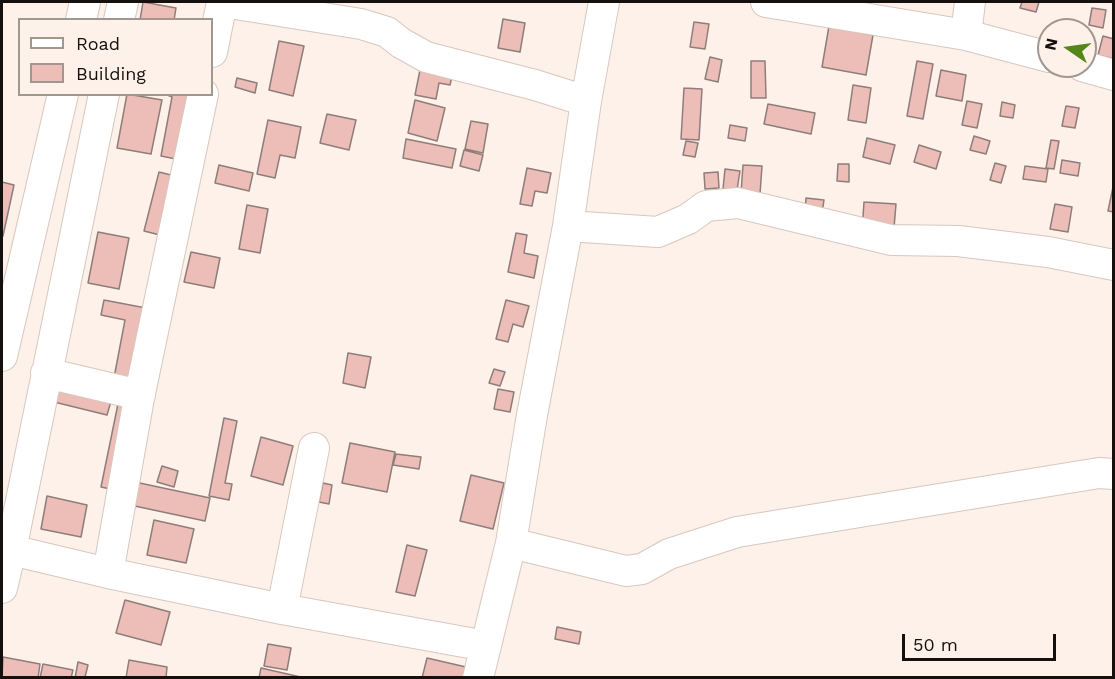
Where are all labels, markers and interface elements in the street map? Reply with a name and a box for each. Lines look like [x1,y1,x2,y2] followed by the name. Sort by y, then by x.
[18,18,213,96] legend
[1037,18,1097,78] north arrow
[76,33,120,54] text: Road
[1040,36,1062,52] text: N
[76,63,146,84] text: Building
[905,622,1060,660] scale bar
[913,634,958,655] text: 50 m

